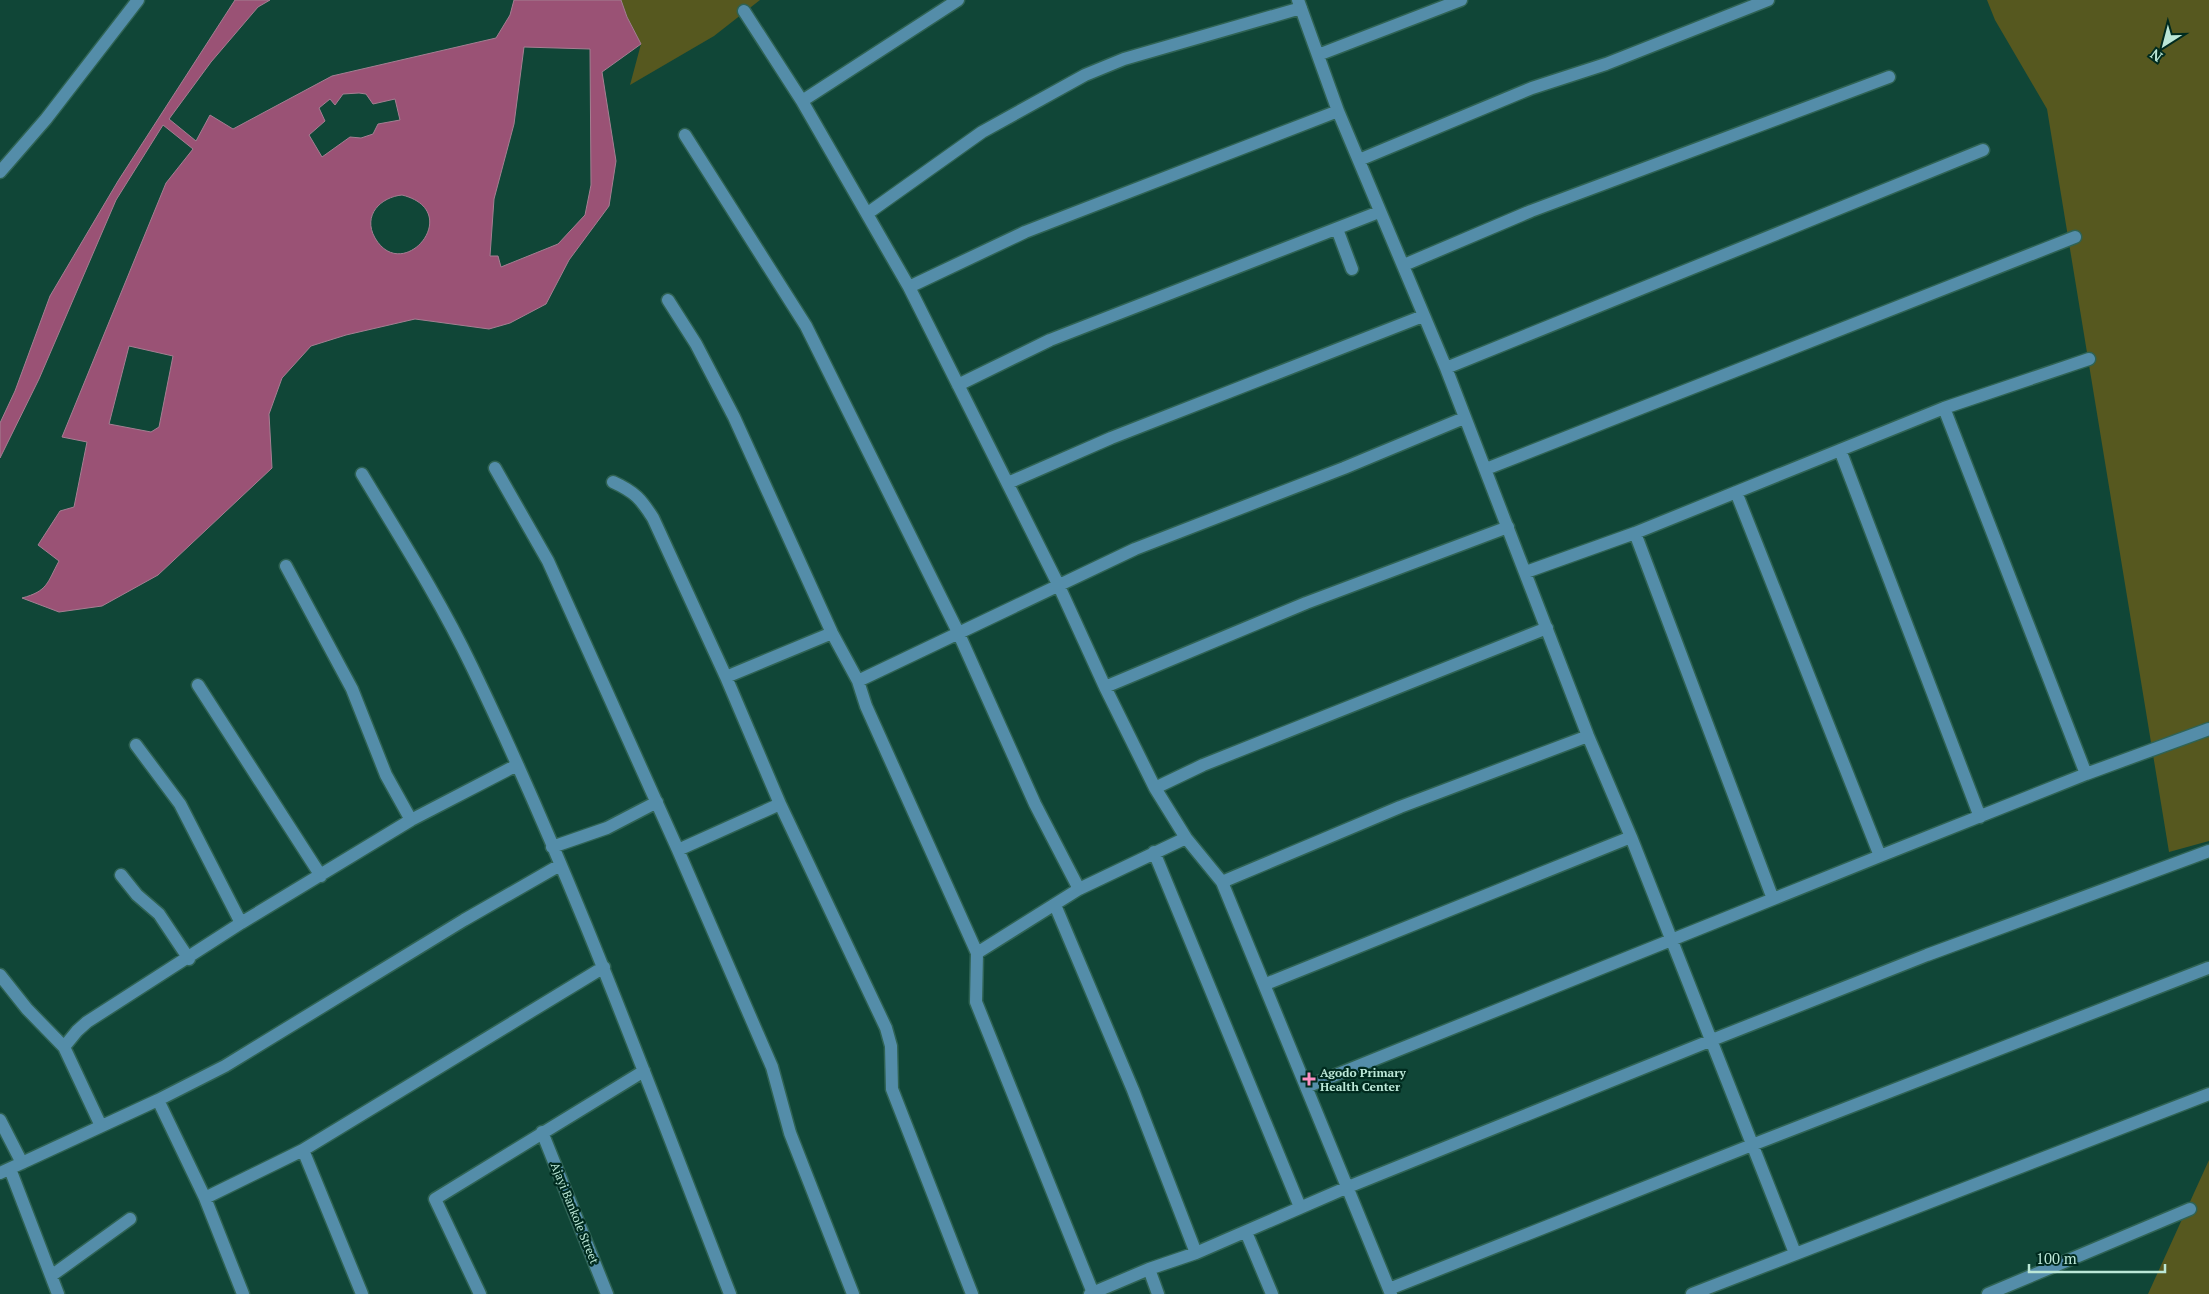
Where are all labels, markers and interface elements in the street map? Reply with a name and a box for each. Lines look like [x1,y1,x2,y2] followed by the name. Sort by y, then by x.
[2139,20,2189,70] north arrow
[2146,45,2166,67] text: N
[1320,1065,1407,1094] place label: Agodo Primary Health Center
[1302,1072,1316,1086] marker: Agodo Primary Health Center
[548,1160,602,1266] street label: Ajayi Bankole Street
[2029,1242,2165,1274] scale bar
[2036,1248,2077,1268] text: 100 m

